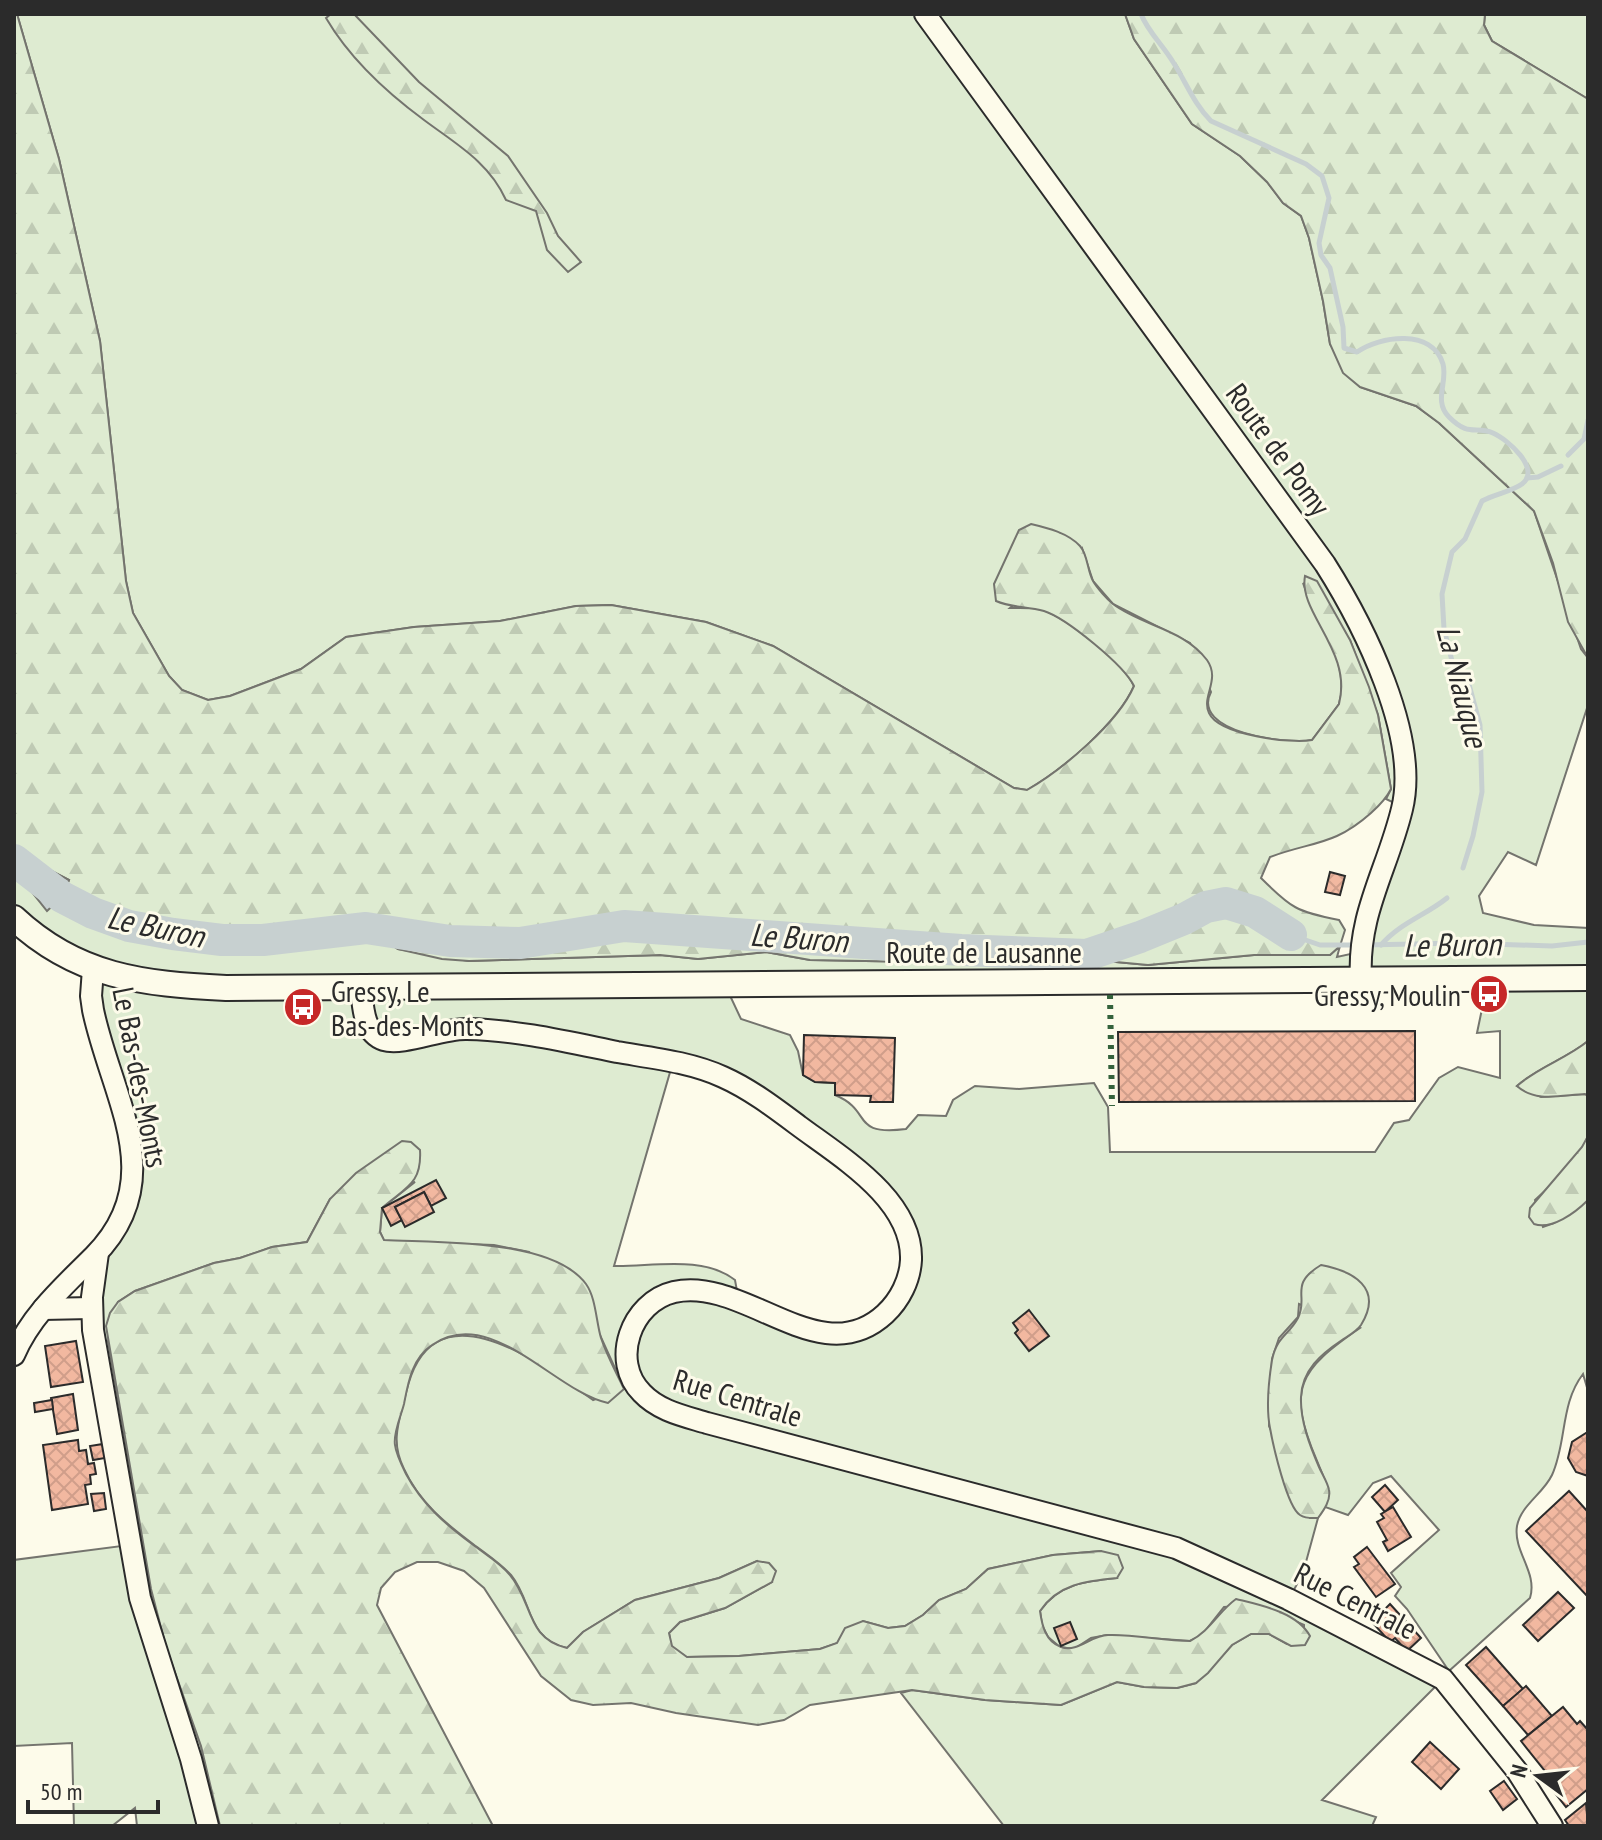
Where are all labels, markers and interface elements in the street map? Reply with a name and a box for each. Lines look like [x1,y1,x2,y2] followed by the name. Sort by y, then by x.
[1218,375,1340,523] street label: Route de Pomy
[1428,621,1499,753] water label: La Niauque
[104,895,210,957] water label: Le Buron
[749,913,851,961] water label: Le Buron
[1403,922,1503,966] water label: Le Buron
[886,932,1082,971] street label: Route de Lausanne
[331,971,484,1044] place label: Gressy, Le Bas-des-Monts
[1468,973,1510,1015] bus stop icon: Gressy, Moulin
[1314,975,1461,1014] place label: Gressy, Moulin
[104,984,178,1170] street label: Le Bas-des-Monts
[282,986,324,1028] bus stop icon: Gressy, Le Bas-des-Monts
[669,1359,807,1435] street label: Rue Centrale
[1288,1553,1424,1647] street label: Rue Centrale
[1498,1736,1578,1816] north arrow
[1504,1761,1534,1780] text: N
[28,1764,158,1814] scale bar
[40,1776,82,1807] text: 50 m

